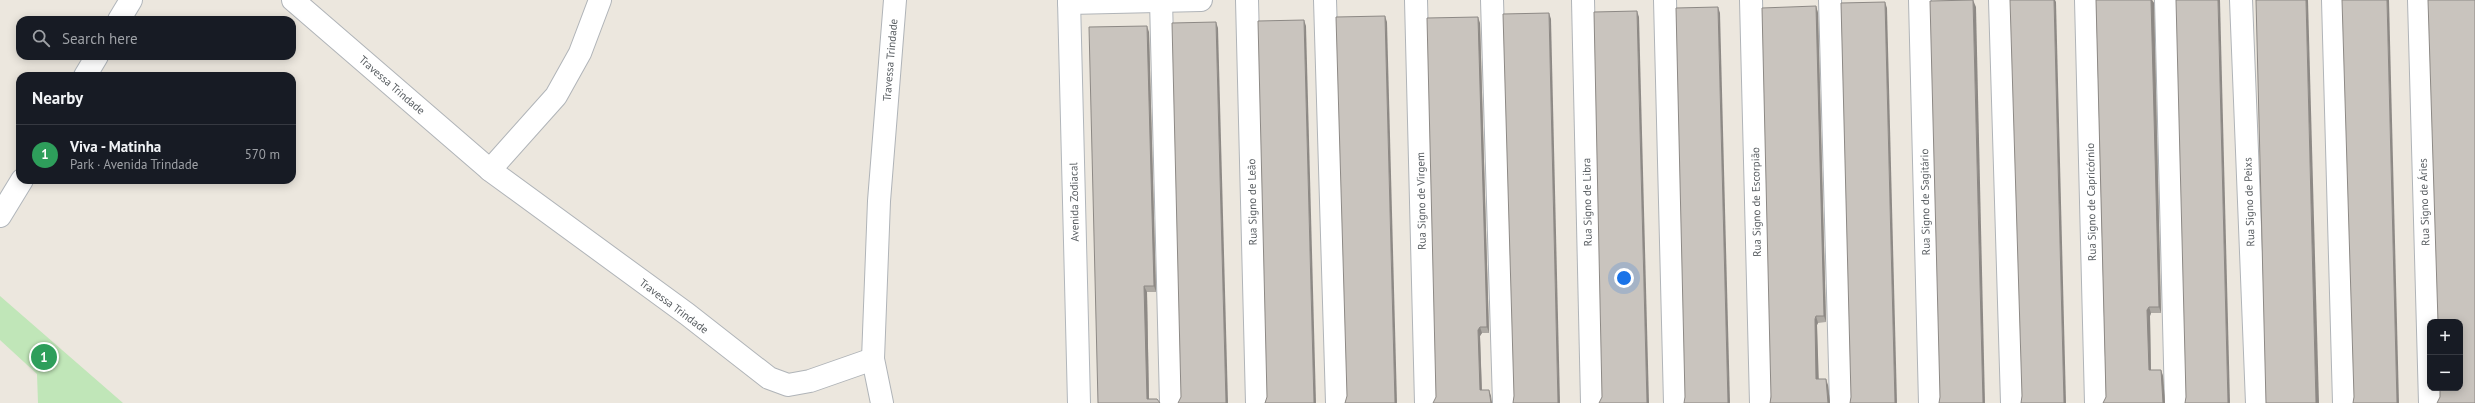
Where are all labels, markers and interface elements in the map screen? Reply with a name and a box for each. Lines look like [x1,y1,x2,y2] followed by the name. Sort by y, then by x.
[16,16,296,60] search box
[879,18,901,102] street label: Travessa Trindade
[30,27,52,49] icon: search
[62,29,138,48] text: Search here
[356,53,428,118] street label: Travessa Trindade
[32,87,83,109] text: Nearby
[70,137,161,156] text: Viva - Matinha
[2083,143,2099,261] street label: Rua Signo de Capricórnio
[41,146,49,163] text: 1
[245,146,280,163] text: 570 m
[1748,147,1764,257] street label: Rua Signo de Escorpião
[1917,148,1933,255] street label: Rua Signo de Sagitário
[1413,152,1429,250] street label: Rua Signo de Virgem
[70,156,198,173] text: Park · Avenida Trindade
[2240,157,2258,247] street label: Rua Signo de Peixs
[1244,158,1260,245] street label: Rua Signo de Leão
[1579,158,1595,246] street label: Rua Signo de Libra
[2415,158,2433,246] street label: Rua Signo de Áries
[1066,162,1082,242] street label: Avenida Zodiacal
[1614,268,1634,288] your location
[637,276,712,337] street label: Travessa Trindade
[2427,319,2463,391] map controls
[2427,319,2463,355] button: +
[31,342,57,372] pin: 1
[2427,355,2463,391] button: −

